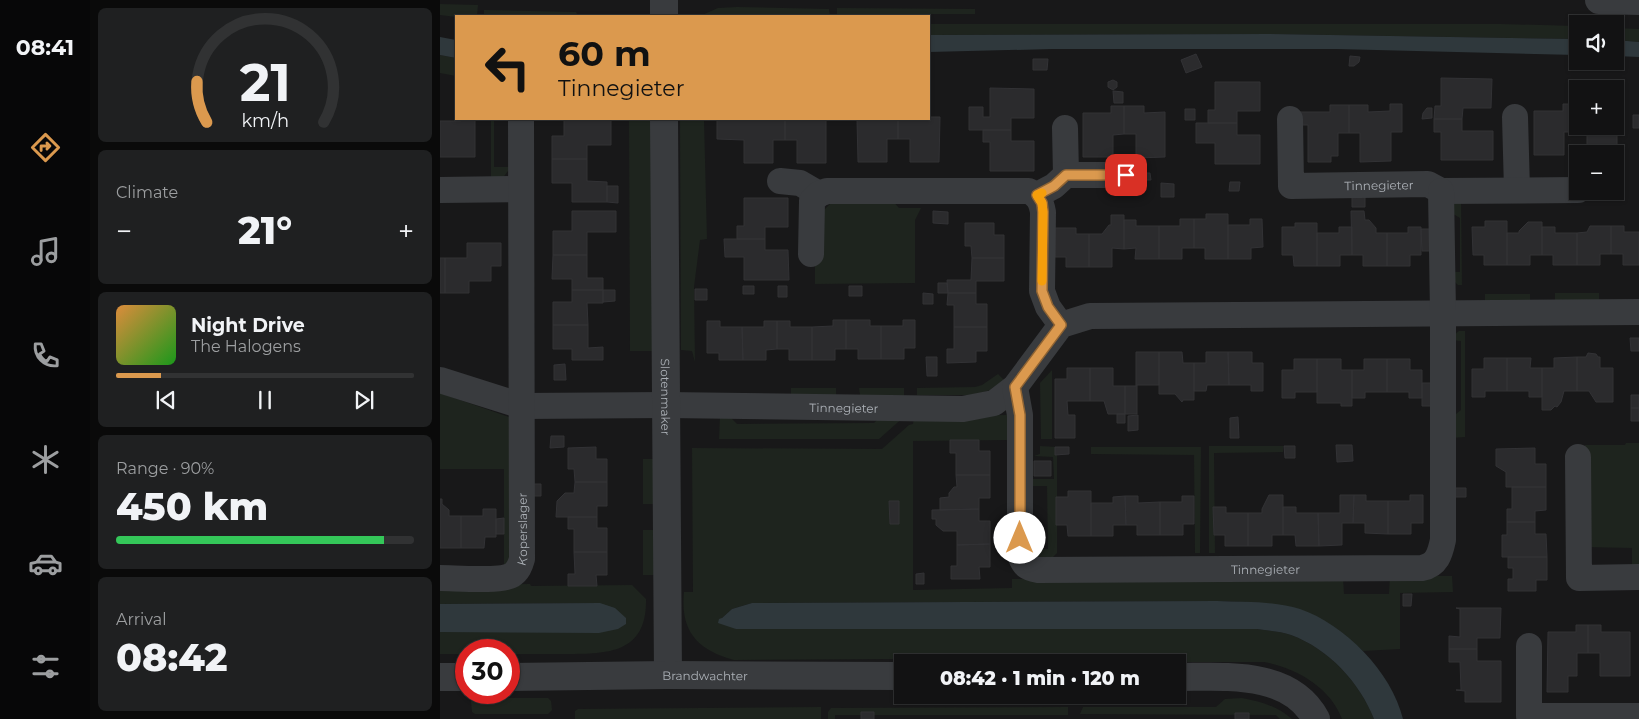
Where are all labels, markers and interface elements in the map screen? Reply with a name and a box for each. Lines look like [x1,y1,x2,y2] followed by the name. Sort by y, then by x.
[1569,15,1624,200] map controls
[1569,15,1624,70] button: sound
[558,32,651,75] text: 60 m
[16,34,74,61] text: 08:41
[475,35,540,100] icon: left
[239,51,291,114] text: 21
[558,75,684,102] text: Tinnegieter
[1569,80,1624,135] button: +
[241,110,289,131] text: km/h
[28,130,63,165] icon: directions
[1569,145,1624,200] button: −
[1105,154,1147,196] pin
[1112,161,1140,189] icon: arrive
[1344,177,1414,193] street label: Tinnegieter
[116,183,178,202] text: Climate
[238,207,292,254] text: 21°
[116,214,132,248] text: −
[398,214,414,248] text: +
[28,234,63,269] icon: music
[191,314,305,337] text: Night Drive
[191,337,301,356] text: The Halogens
[28,338,63,373] icon: phone
[658,358,674,436] street label: Slotenmaker
[152,386,180,414] icon: previous
[251,386,279,414] icon: pause
[350,386,378,414] icon: next
[809,399,879,415] street label: Tinnegieter
[28,442,63,477] icon: climate
[116,459,214,478] text: Range · 90%
[116,483,268,530] text: 450 km
[513,492,530,567] street label: Koperslager
[993,511,1045,563] position arrow
[28,546,63,581] icon: car
[1231,561,1300,576] street label: Tinnegieter
[116,610,166,629] text: Arrival
[116,634,228,681] text: 08:42
[455,639,520,704] speed limit sign: 30
[28,649,63,684] icon: filters
[662,667,748,683] street label: Brandwachter
[940,667,1140,690] text: 08:42 · 1 min · 120 m

